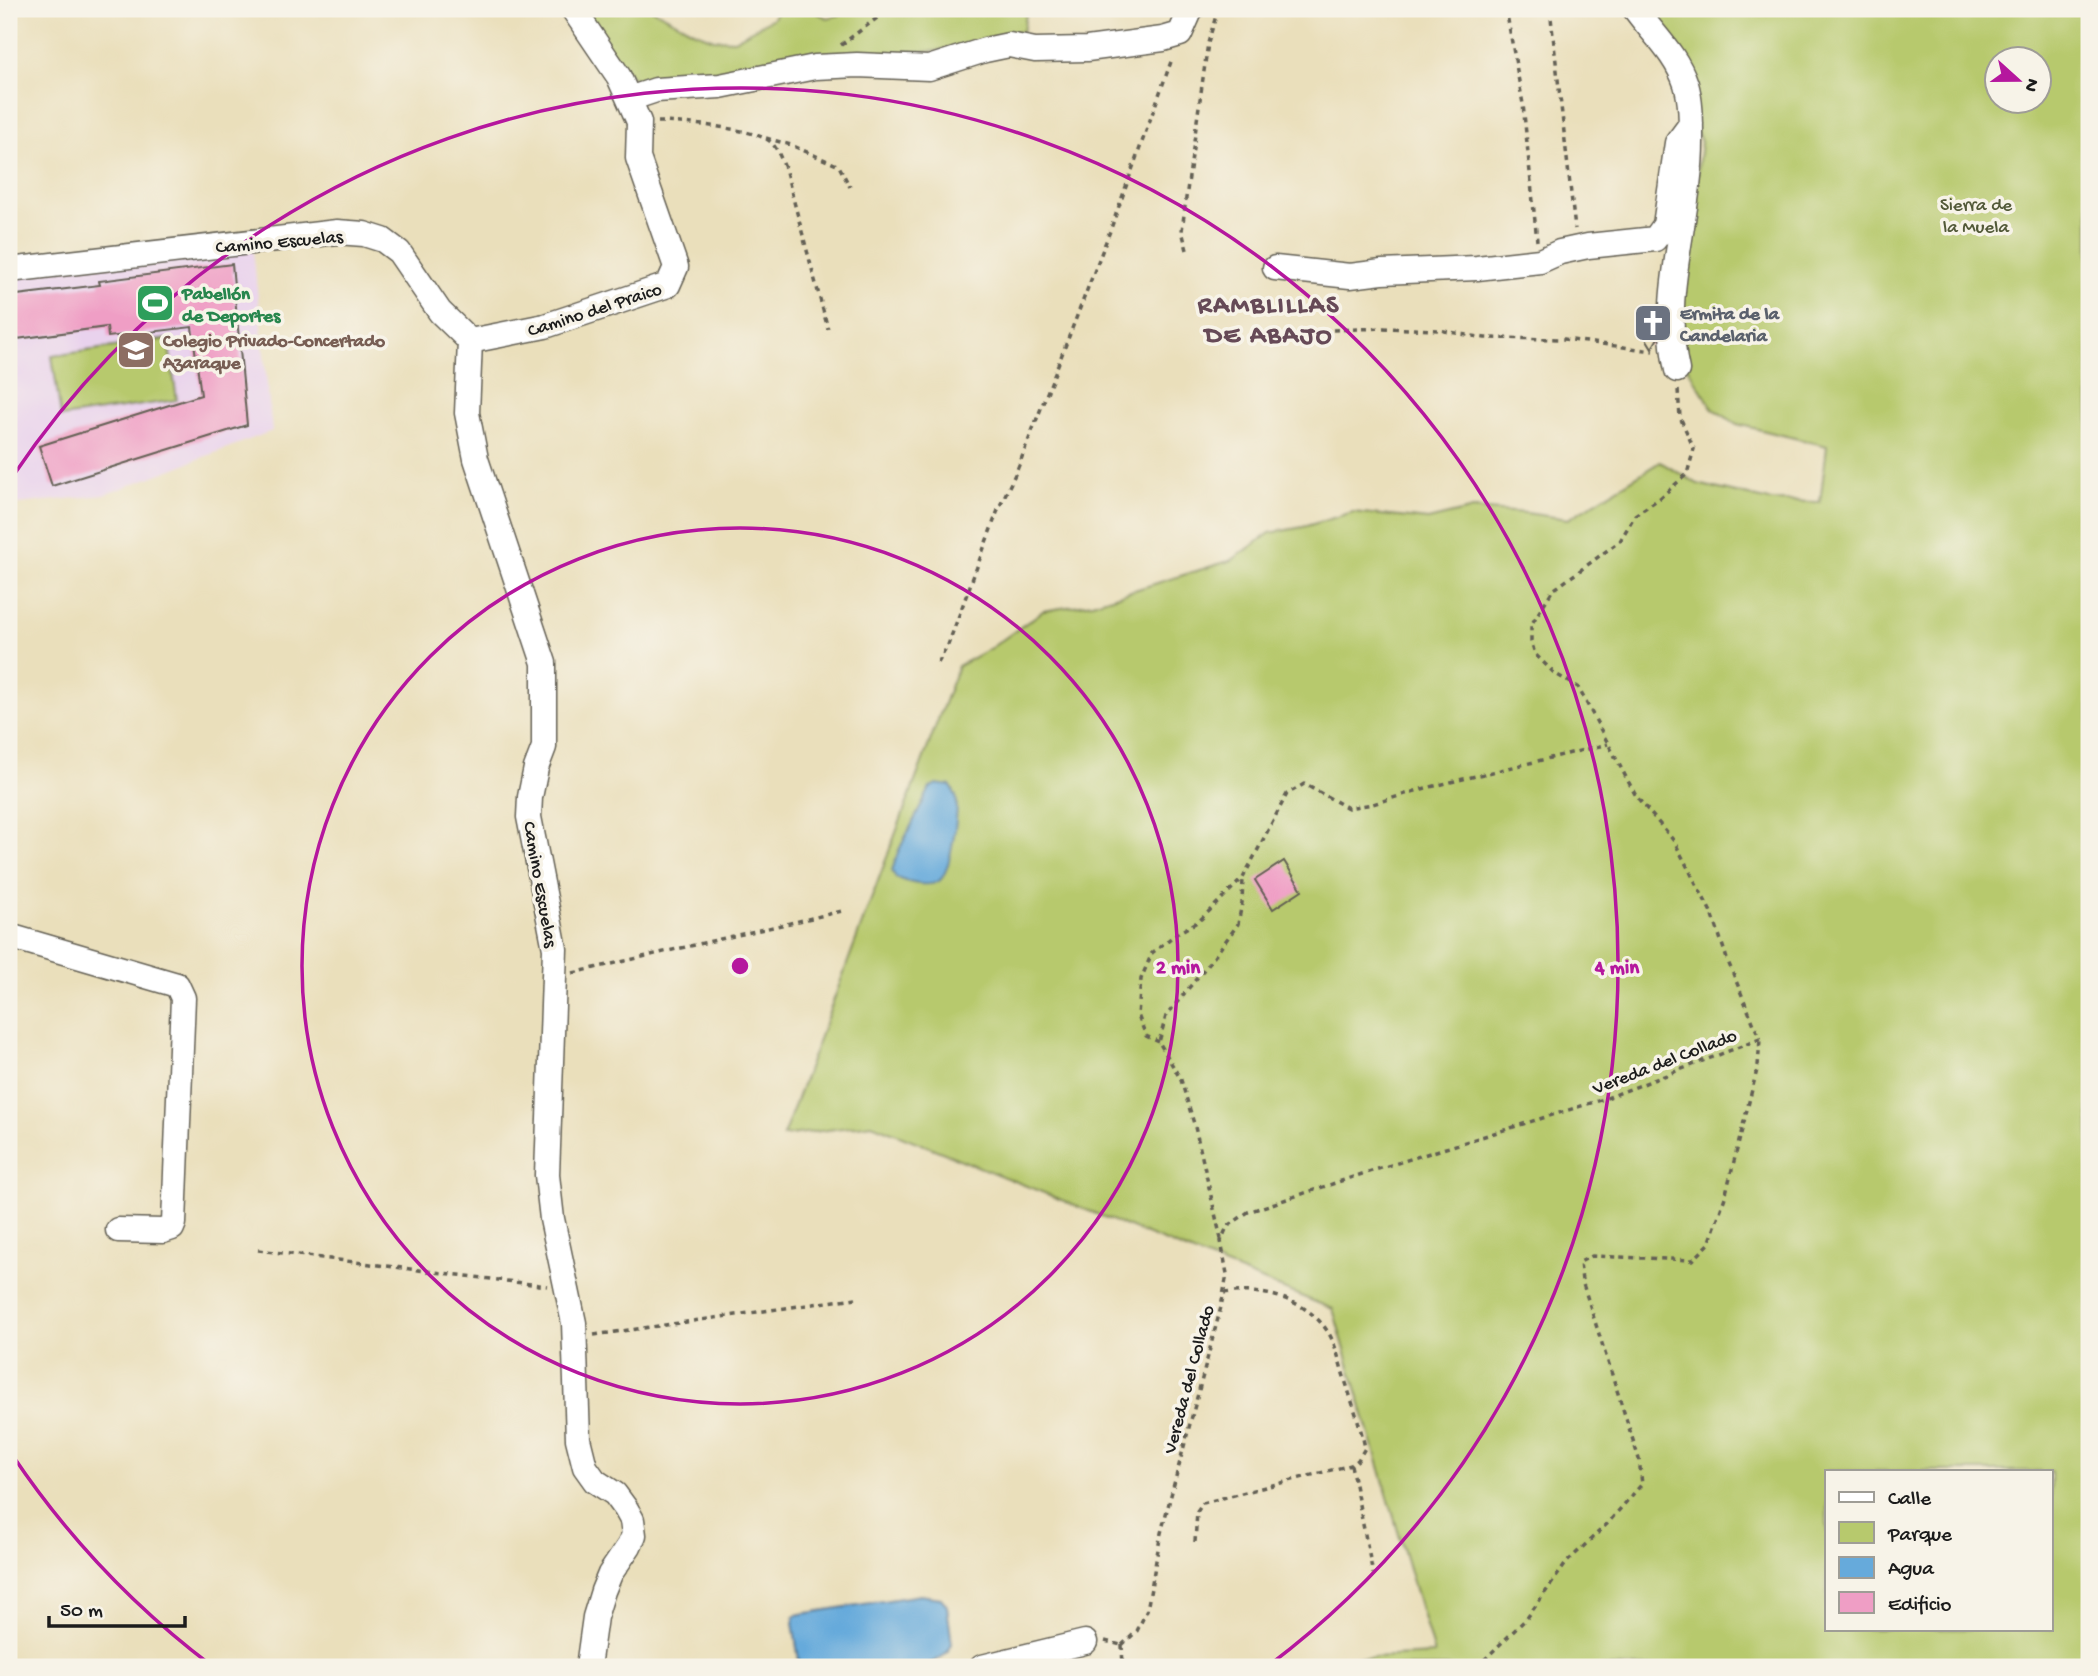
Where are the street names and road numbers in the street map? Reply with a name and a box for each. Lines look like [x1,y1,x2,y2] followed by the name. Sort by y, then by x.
[215,226,345,261] street label: Camino Escuelas
[525,279,665,344] street label: Camino del Praico
[516,820,561,950] street label: Camino Escuelas
[1589,1025,1741,1102] street label: Vereda del Collado
[1159,1303,1221,1458] street label: Vereda del Collado

